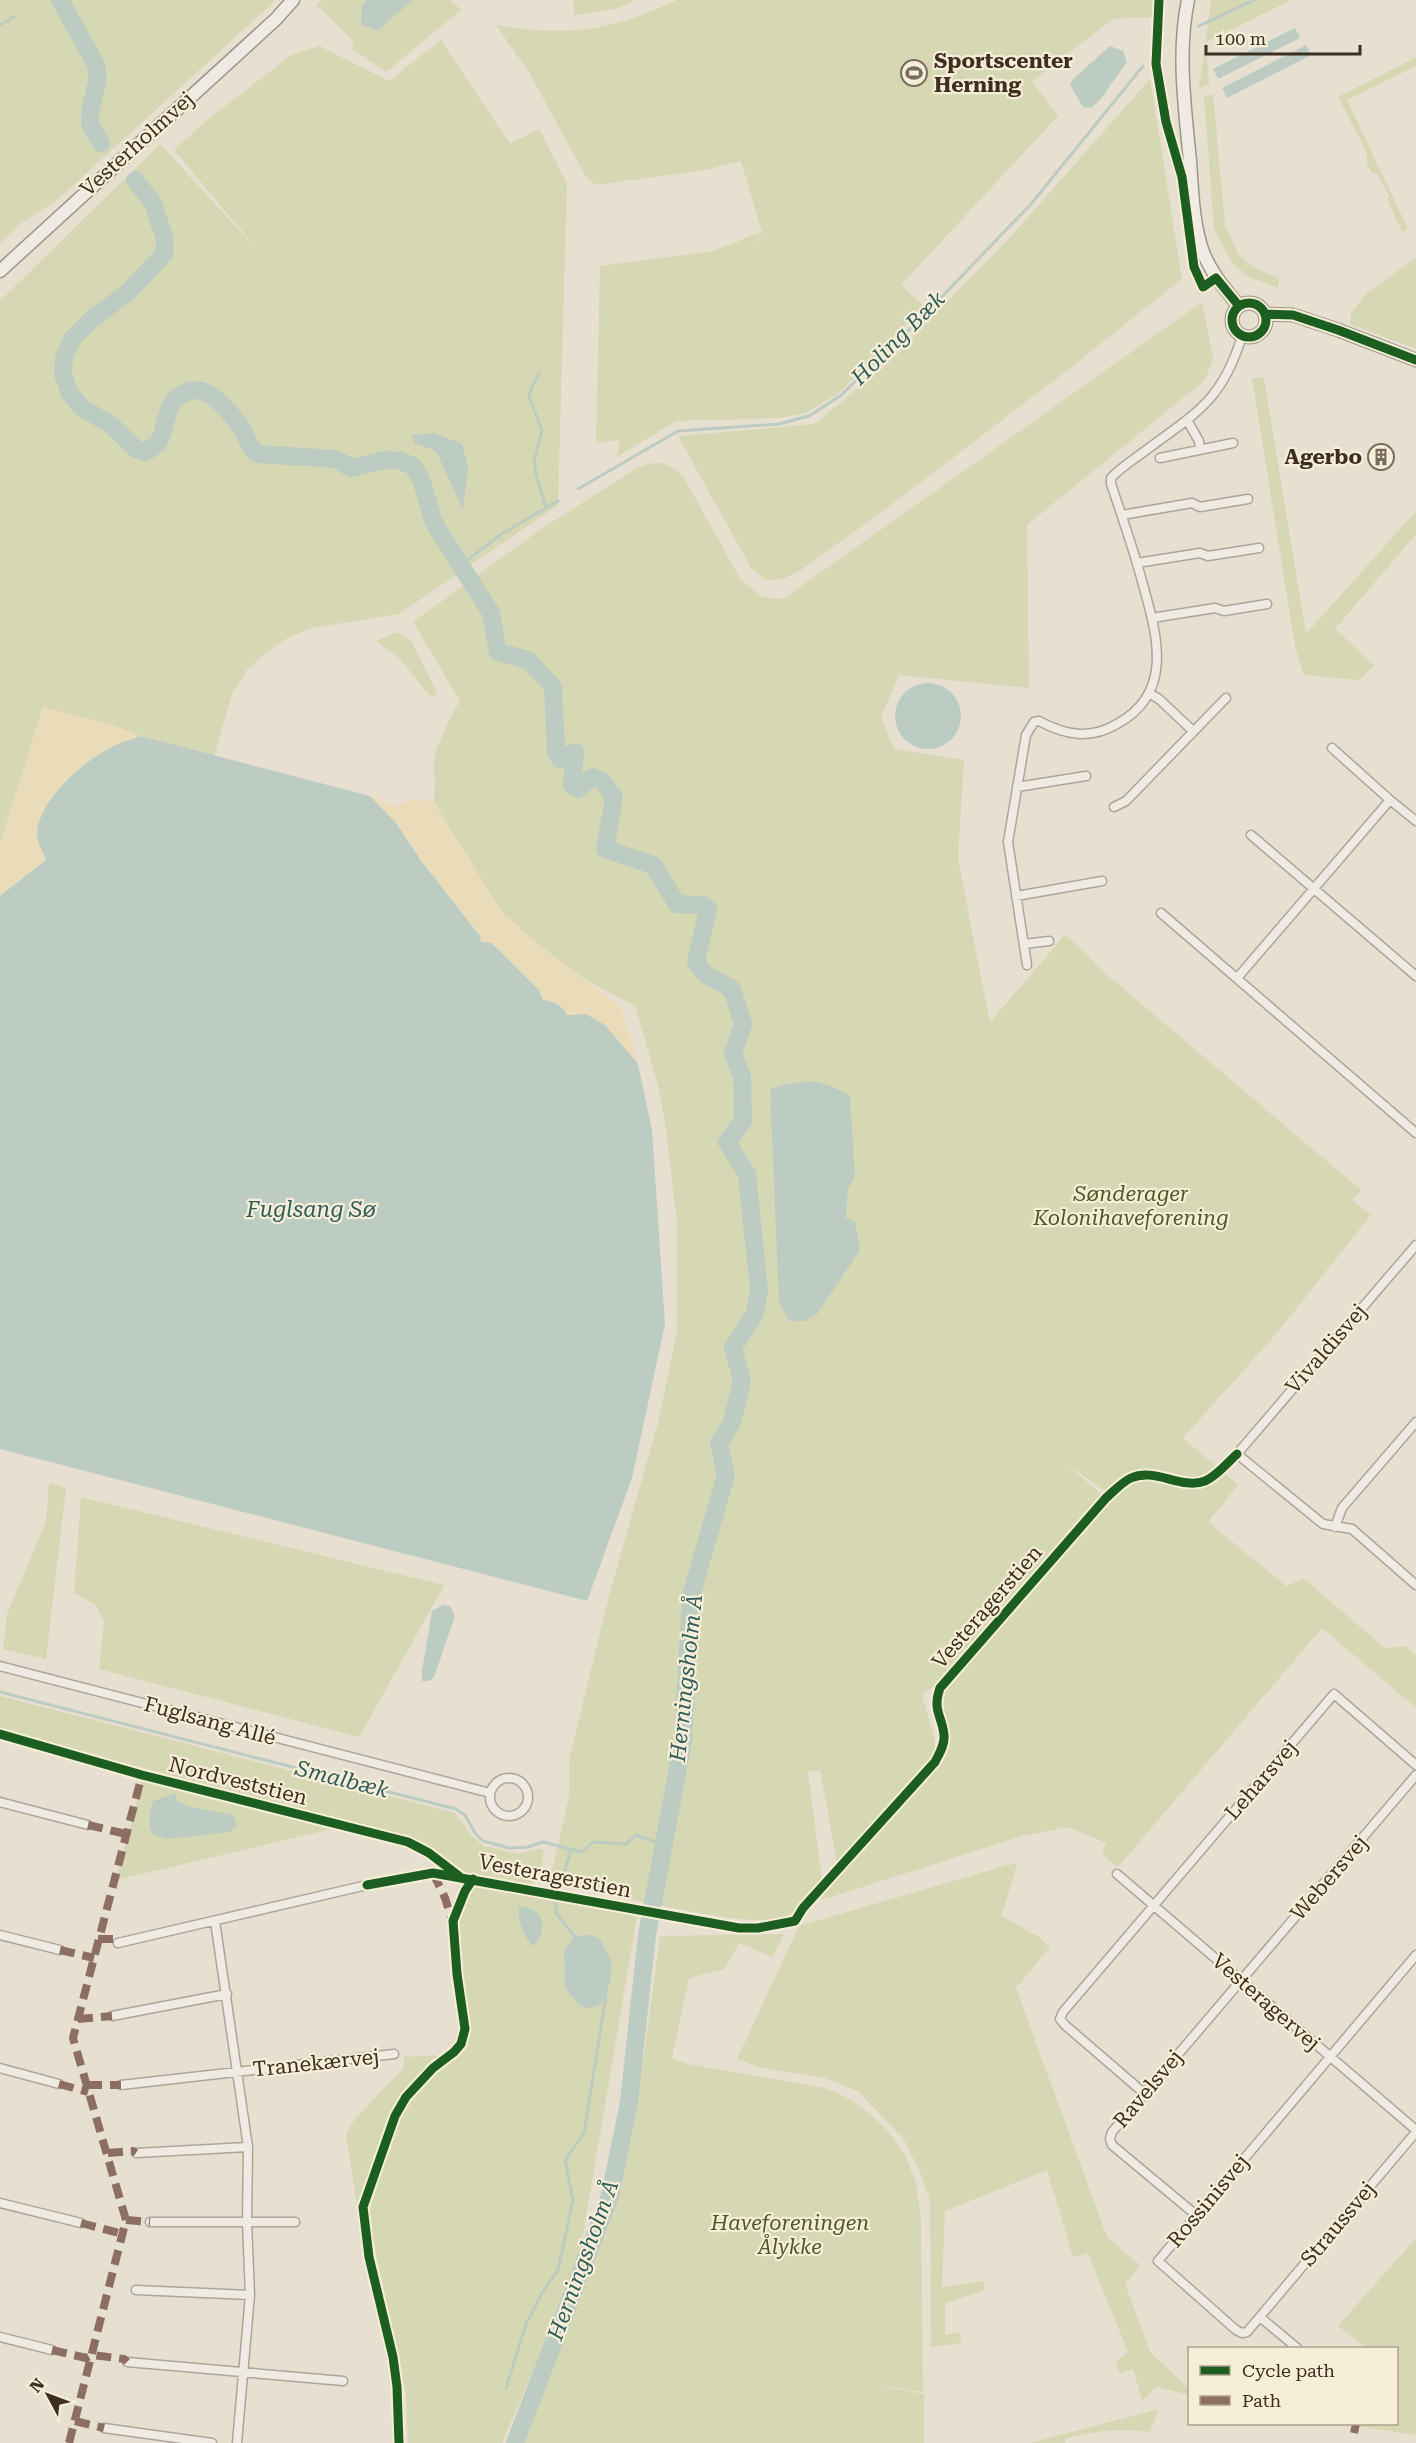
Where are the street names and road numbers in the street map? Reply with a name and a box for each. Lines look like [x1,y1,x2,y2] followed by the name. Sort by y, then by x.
[75,87,199,201] street label: Vesterholmvej
[1281,1299,1371,1399] street label: Vivaldisvej
[927,1540,1047,1673] street label: Vesteragerstien
[141,1692,279,1750] street label: Fuglsang Allé
[1220,1735,1302,1825] street label: Leharsvej
[166,1752,310,1810] street label: Nordveststien
[1286,1831,1372,1925] street label: Webersvej
[477,1849,634,1903] street label: Vesteragerstien
[1207,1948,1325,2056] street label: Vesteragervej
[251,2044,381,2082] street label: Tranekærvej
[1109,2045,1187,2133] street label: Ravelsvej
[1162,2150,1254,2252] street label: Rossinisvej
[1296,2177,1380,2271] street label: Straussvej

